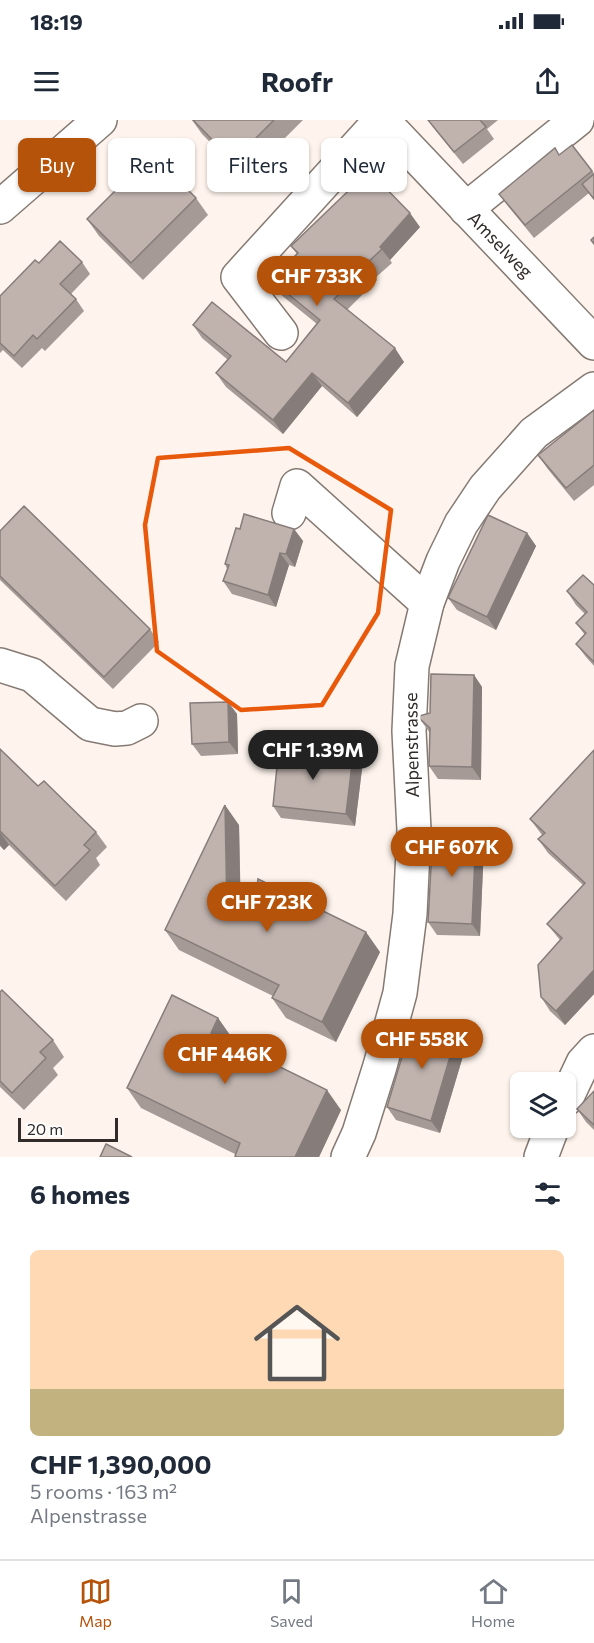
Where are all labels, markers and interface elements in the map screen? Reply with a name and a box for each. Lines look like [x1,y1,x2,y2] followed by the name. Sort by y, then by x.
[30,8,83,35] text: 18:19
[30,65,63,98] icon: menu
[261,65,333,98] text: Roofr
[531,65,564,98] icon: share
[18,138,96,192] chip: Buy
[108,138,195,192] chip: Rent
[207,138,309,192] chip: Filters
[321,138,407,192] chip: New
[464,207,538,282] street label: Amselweg
[255,256,379,307] pin: CHF 733K
[271,263,363,287] text: CHF 733K
[399,692,423,798] street label: Alpenstrasse
[244,730,382,781] pin: CHF 1.39M
[262,737,364,761] text: CHF 1.39M
[390,827,514,878] pin: CHF 607K
[405,834,499,858] text: CHF 607K
[205,882,329,933] pin: CHF 723K
[221,889,313,913] text: CHF 723K
[360,1019,484,1070] pin: CHF 558K
[375,1026,469,1050] text: CHF 558K
[163,1034,287,1085] pin: CHF 446K
[178,1041,272,1065] text: CHF 446K
[510,1072,576,1138] map controls
[510,1072,576,1138] button: layers
[18,1115,118,1142] scale bar
[27,1119,63,1138] text: 20 m
[531,1177,564,1210] icon: filters
[30,1178,130,1209] text: 6 homes
[243,1289,351,1397] icon: home
[30,1448,212,1479] text: CHF 1,390,000
[30,1479,177,1503] text: 5 rooms · 163 m²
[30,1503,147,1527] text: Alpenstrasse
[79,1575,112,1630] tab: Map
[270,1575,313,1630] tab: Saved
[471,1575,515,1630] tab: Home

